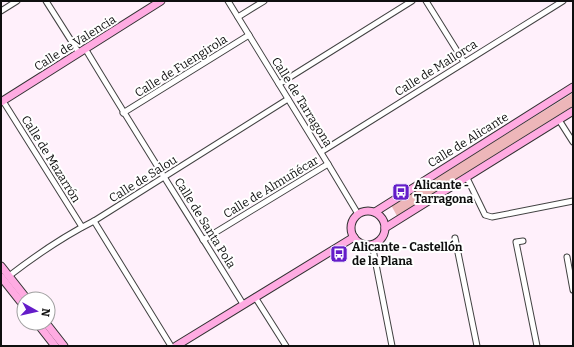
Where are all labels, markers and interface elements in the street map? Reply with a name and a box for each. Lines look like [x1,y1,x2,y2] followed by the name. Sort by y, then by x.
[32,12,119,74] street label: Calle de Valencia
[132,32,230,100] street label: Calle de Fuengirola
[392,37,480,99] street label: Calle de Mallorca
[269,55,335,150] street label: Calle de Tarragona
[425,110,511,170] street label: Calle de Alicante
[19,113,84,205] street label: Calle de Mazarrón
[107,152,180,205] street label: Calle de Salou
[221,153,322,221] street label: Calle de Almuñécar
[172,175,239,271] street label: Calle de Santa Pola
[414,178,474,206] place label: Alicante - Tarragona
[391,182,411,202] bus stop icon: Alicante - Tarragona
[352,240,463,268] place label: Alicante - Castellón de la Plana
[329,244,349,264] bus stop icon: Alicante - Castellón de la Plana
[16,291,56,331] north arrow
[38,307,52,318] text: N

